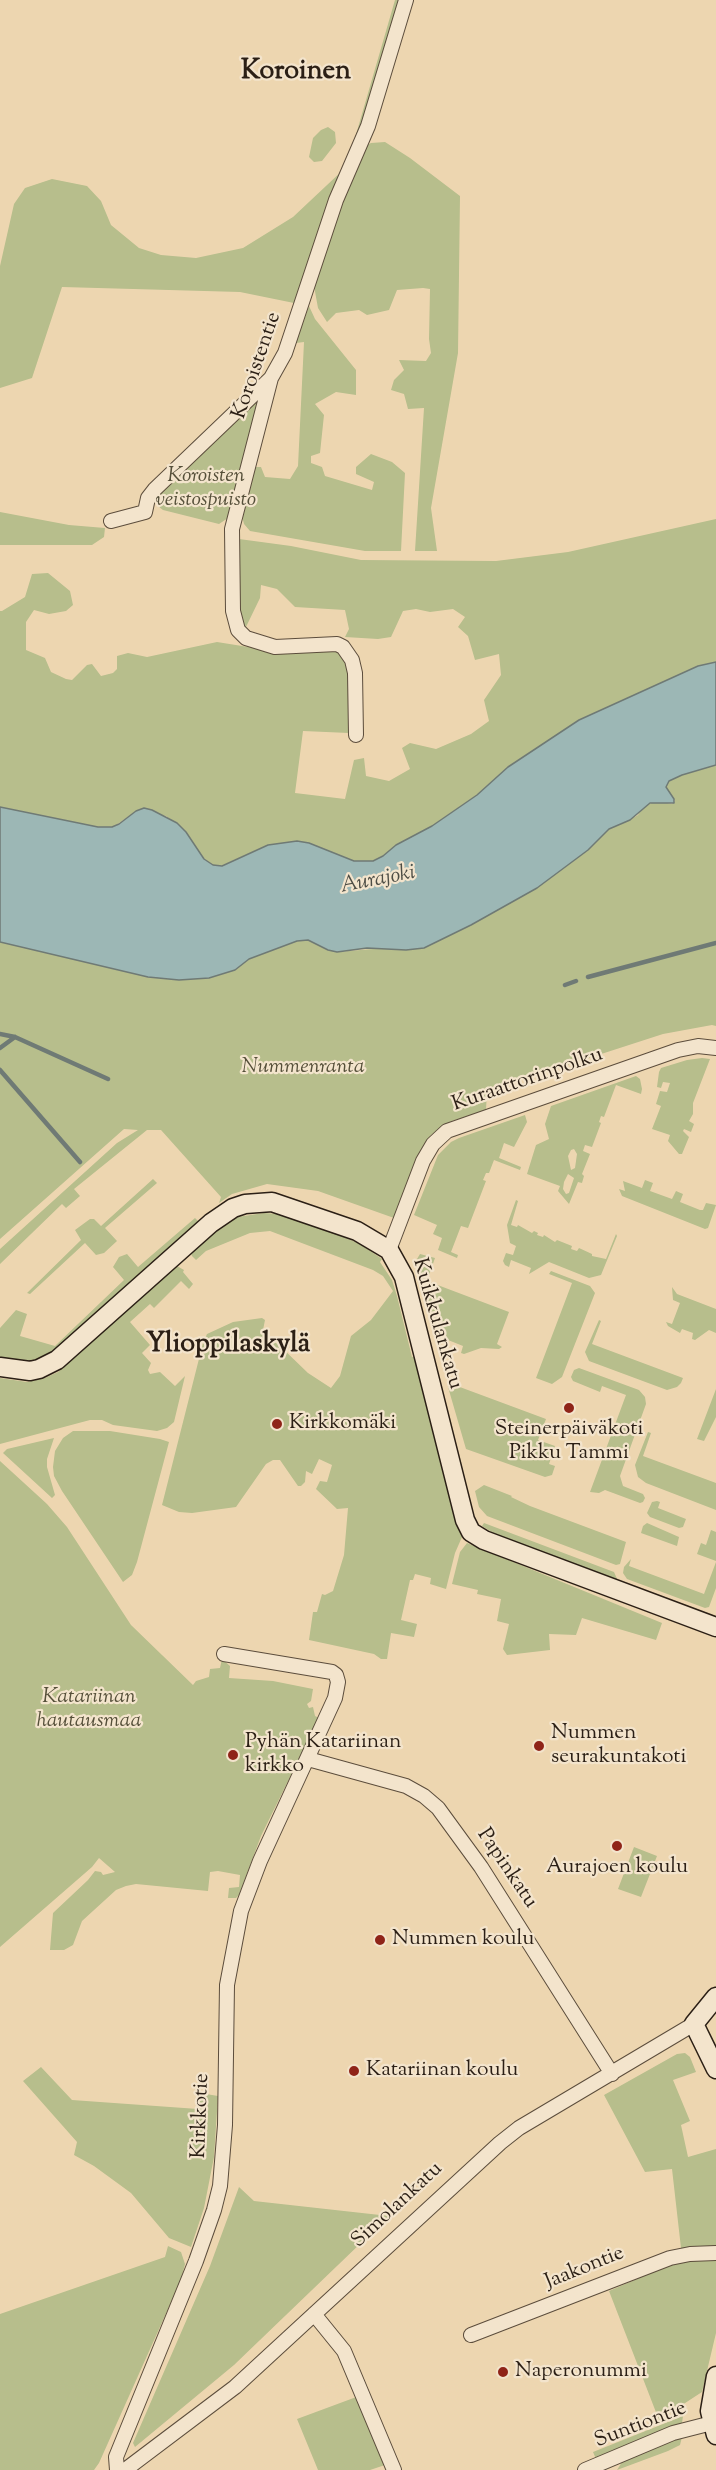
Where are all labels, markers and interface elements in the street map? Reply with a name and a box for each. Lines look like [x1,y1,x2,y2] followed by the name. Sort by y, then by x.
[241,57,351,89] district label: Koroinen
[228,309,288,423] street label: Koroistentie
[156,464,256,514] park label: Koroisten veistospuisto
[338,861,418,901] water label: Aurajoki
[449,1043,607,1119] street label: Kuraattorinpolku
[241,1055,365,1081] park label: Nummenranta
[405,1256,467,1392] street label: Kuikkulankatu
[146,1330,310,1362] district label: Ylioppilaskylä
[562,1401,576,1415] marker: Steinerpäiväkoti Pikku Tammi
[289,1411,396,1437] place label: Kirkkomäki
[270,1417,284,1431] marker: Kirkkomäki
[495,1417,643,1467] place label: Steinerpäiväkoti Pikku Tammi
[37,1685,141,1735] park label: Katariinan hautausmaa
[551,1721,686,1771] place label: Nummen seurakuntakoti
[245,1730,401,1780] place label: Pyhän Katariinan kirkko
[532,1739,546,1753] marker: Nummen seurakuntakoti
[226,1748,240,1762] marker: Pyhän Katariinan kirkko
[470,1824,542,1914] street label: Papinkatu
[610,1839,624,1853] marker: Aurajoen koulu
[546,1855,688,1881] place label: Aurajoen koulu
[392,1927,534,1953] place label: Nummen koulu
[373,1933,387,1947] marker: Nummen koulu
[366,2058,518,2084] place label: Katariinan koulu
[347,2064,361,2078] marker: Katariinan koulu
[188,2073,216,2159] street label: Kirkkotie
[347,2158,449,2254] street label: Simolankatu
[542,2242,628,2296] street label: Jaakontie
[515,2359,647,2385] place label: Naperonummi
[496,2365,510,2379] marker: Naperonummi
[592,2397,690,2455] street label: Suntiontie

